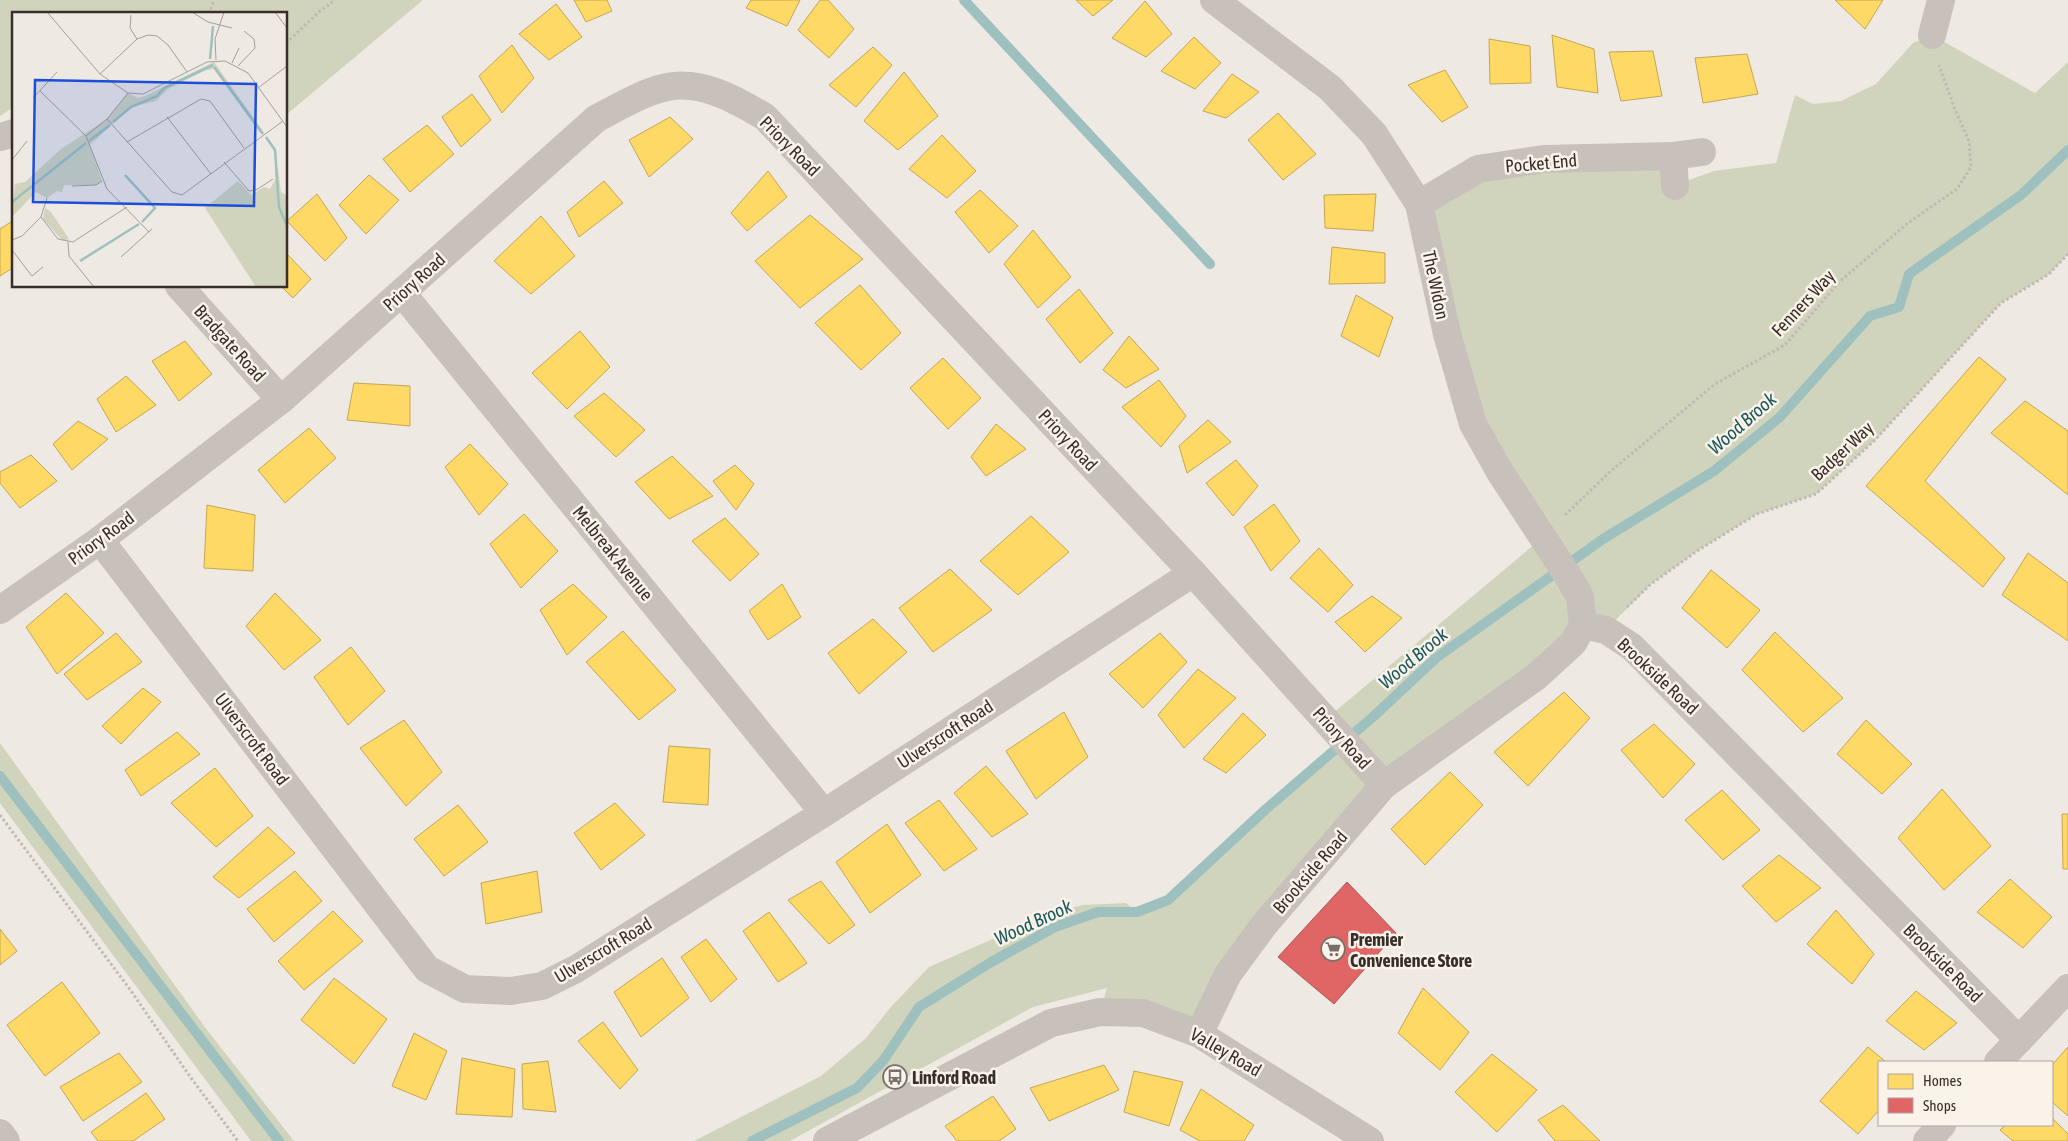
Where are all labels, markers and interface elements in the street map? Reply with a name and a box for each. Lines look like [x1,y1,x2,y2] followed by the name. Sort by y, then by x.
[12,12,288,288] inset map
[756,112,824,180] street label: Priory Road
[1504,149,1578,177] street label: Pocket End
[379,249,449,315] street label: Priory Road
[1418,249,1454,321] street label: The Widon
[1767,265,1839,341] street label: Fenners Way
[190,300,270,386] street label: Bradgate Road
[1703,387,1781,459] water label: Wood Brook
[1034,405,1102,475] street label: Priory Road
[1807,417,1877,485] street label: Badger Way
[568,501,658,605] street label: Melbreak Avenue
[64,507,138,569] street label: Priory Road
[1374,623,1452,693] water label: Wood Brook
[1613,633,1703,719] street label: Brookside Road
[211,689,293,789] street label: Ulverscroft Road
[893,695,997,773] street label: Ulverscroft Road
[1309,703,1375,773] street label: Priory Road
[1268,826,1352,918] street label: Brookside Road
[991,894,1076,949] water label: Wood Brook
[551,913,655,987] street label: Ulverscroft Road
[1899,919,1987,1007] street label: Brookside Road
[1350,929,1472,971] place label: Premier Convenience Store
[1320,936,1346,962] supermarket icon: Premier Convenience Store
[1187,1023,1265,1081] street label: Valley Road
[1878,1061,2053,1126] legend
[882,1064,908,1090] bus stop icon: Linford Road
[912,1067,996,1088] place label: Linford Road
[1923,1072,1962,1089] text: Homes
[1923,1097,1956,1114] text: Shops

